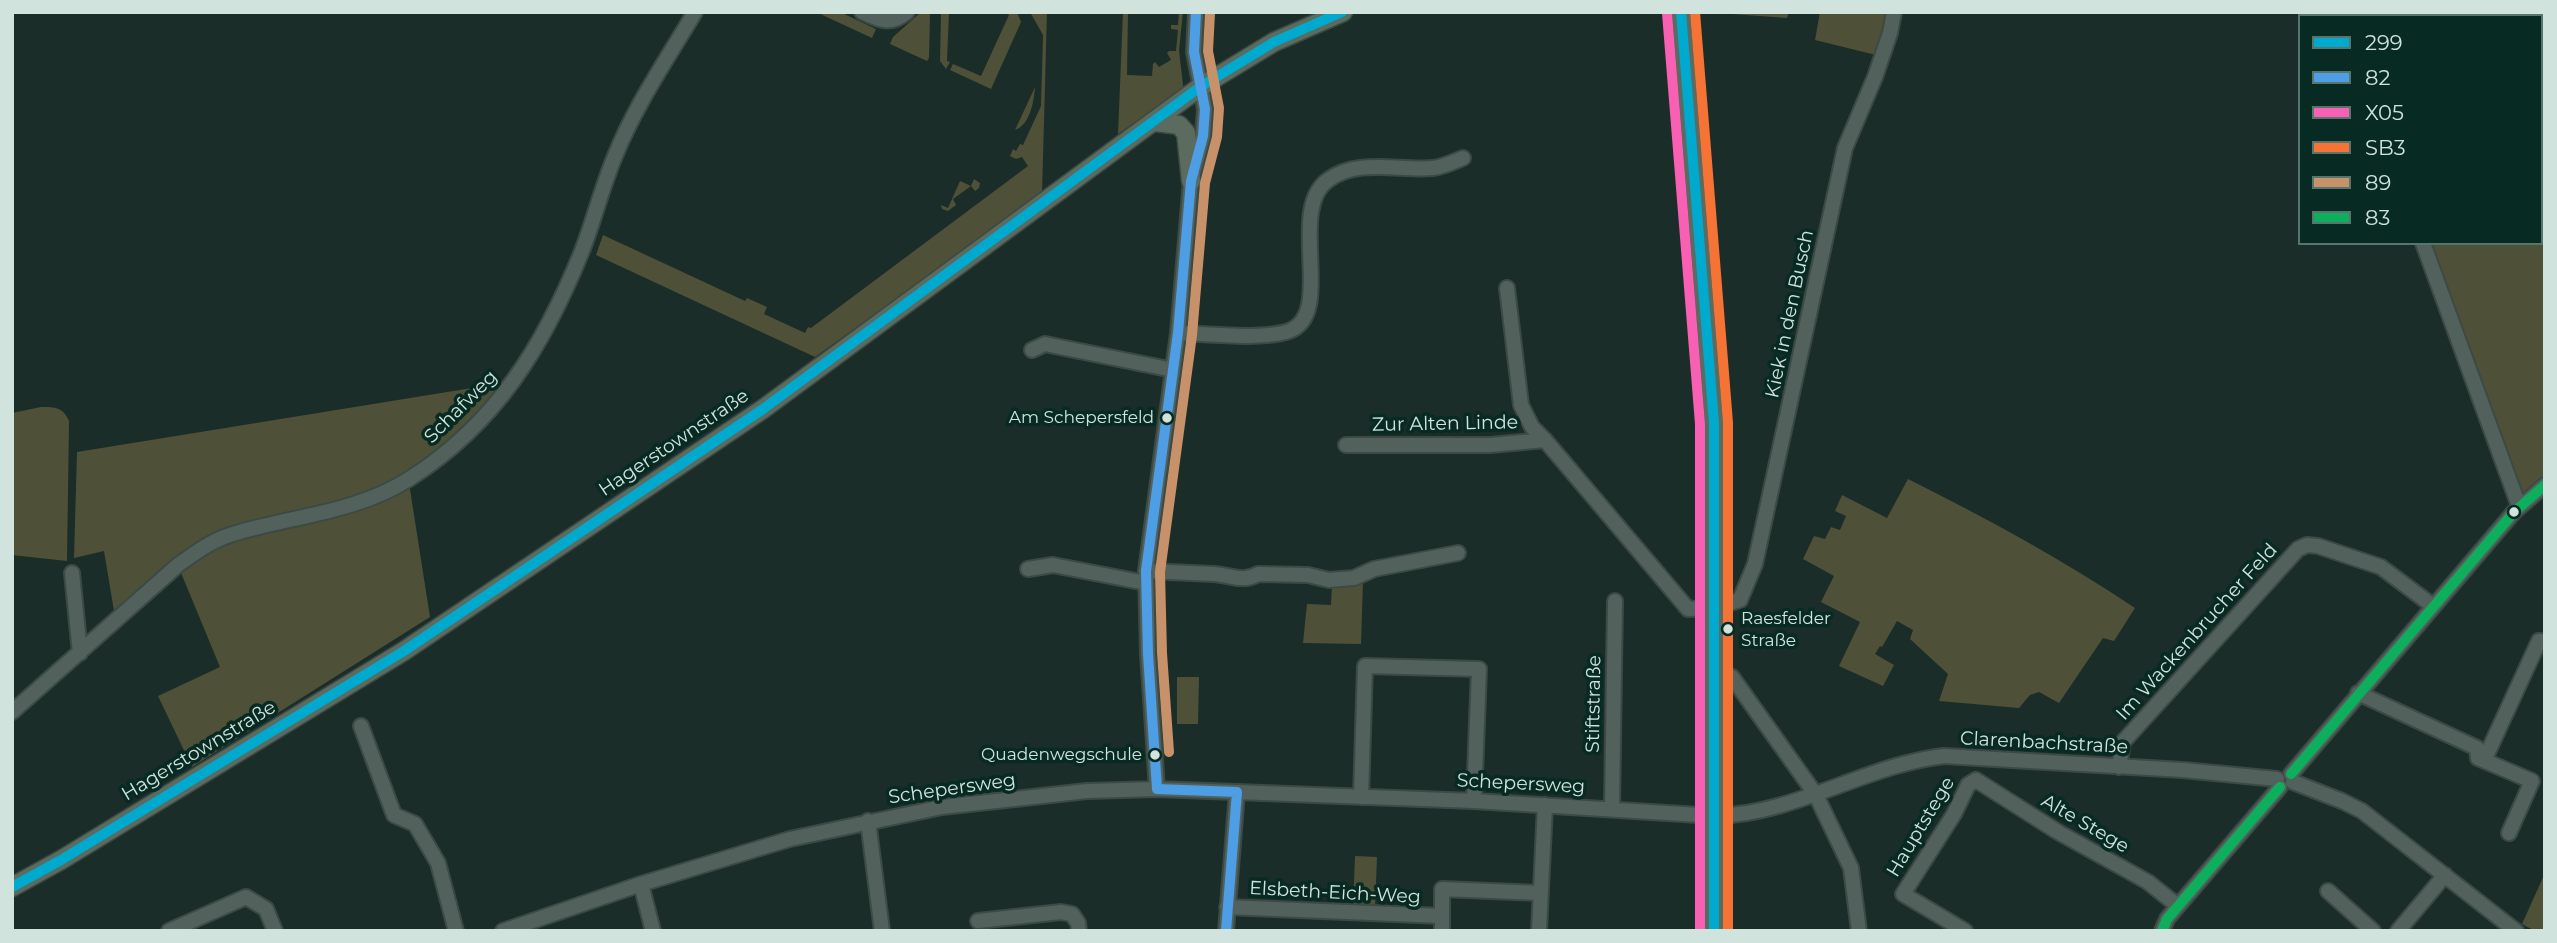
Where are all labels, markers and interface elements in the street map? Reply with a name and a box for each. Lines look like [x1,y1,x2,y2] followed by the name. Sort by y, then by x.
[2298,14,2543,245] legend
[2365,30,2403,55] text: 299
[2365,65,2390,90] text: 82
[2365,100,2404,125] text: X05
[2365,135,2406,160] text: SB3
[2365,170,2391,195] text: 89
[2365,205,2390,230] text: 83
[1761,228,1819,400] street label: Kiek in den Busch
[420,366,502,448] street label: Schafweg
[595,384,753,502] street label: Hagerstownstraße
[1009,408,1154,428] place label: Am Schepersfeld
[1160,411,1174,425] marker: Am Schepersfeld
[1372,411,1518,437] street label: Zur Alten Linde
[2507,505,2521,519] unlabelled marker
[2112,539,2282,725] street label: Im Wackenbrucher Feld
[1741,609,1831,649] place label: Raesfelder Straße
[1721,622,1735,636] marker: Raesfelder Straße
[1582,655,1606,753] street label: Stiftstraße
[118,696,280,806] street label: Hagerstownstraße
[1959,727,2129,759] street label: Clarenbachstraße
[981,745,1142,765] place label: Quadenwegschule
[1148,748,1162,762] marker: Quadenwegschule
[887,769,1017,809] street label: Schepersweg
[1456,769,1586,799] street label: Schepersweg
[1882,773,1960,881] street label: Hauptstege
[2037,790,2133,858] street label: Alte Stege
[1249,877,1421,909] street label: Elsbeth-Eich-Weg

